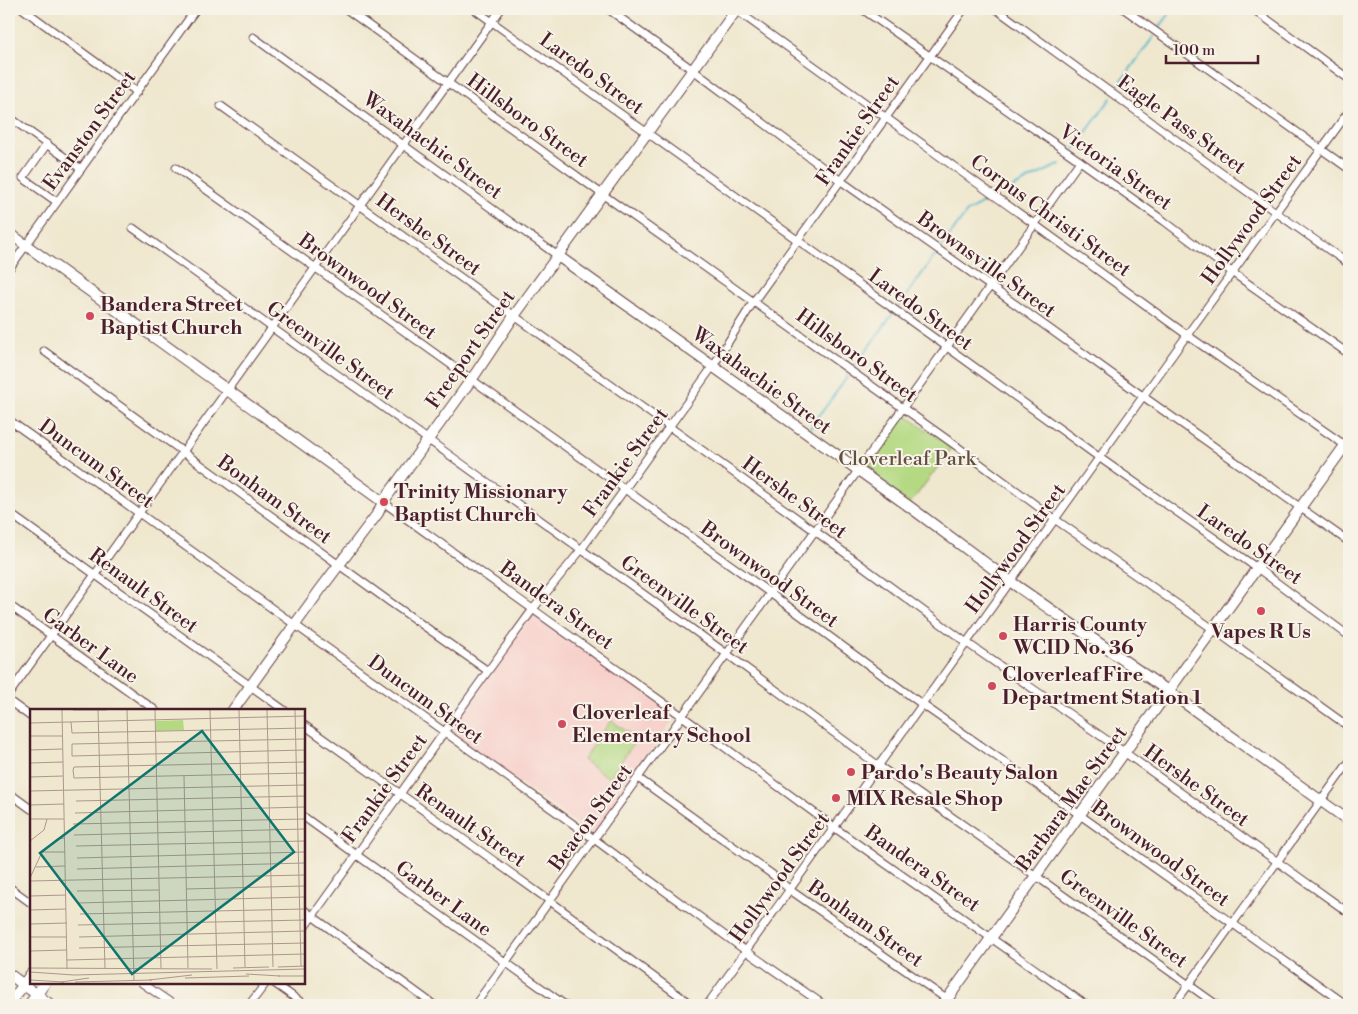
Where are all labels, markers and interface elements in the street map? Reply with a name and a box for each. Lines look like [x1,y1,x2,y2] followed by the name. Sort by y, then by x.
[534,28,648,120] street label: Laredo Street
[1166,32,1258,64] scale bar
[1173,41,1215,60] text: 100 m
[38,66,142,196] street label: Evanston Street
[462,69,593,174] street label: Hillsboro Street
[1112,70,1250,180] street label: Eagle Pass Street
[811,71,905,191] street label: Frankie Street
[357,87,507,205] street label: Waxahachie Street
[1053,120,1176,216] street label: Victoria Street
[965,150,1135,283] street label: Corpus Christi Street
[1197,150,1308,290] street label: Hollywood Street
[371,189,486,282] street label: Hershe Street
[911,206,1060,324] street label: Brownsville Street
[292,228,441,346] street label: Brownwood Street
[863,264,977,356] street label: Laredo Street
[421,286,521,414] street label: Freeport Street
[100,293,244,341] place label: Bandera Street Baptist Church
[261,296,399,406] street label: Greenville Street
[791,304,922,409] street label: Hillsboro Street
[84,310,96,322] marker: Bandera Street Baptist Church
[686,322,836,440] street label: Waxahachie Street
[578,403,674,522] street label: Frankie Street
[34,414,159,514] street label: Duncum Street
[838,447,977,472] park label: Cloverleaf Park
[211,450,336,550] street label: Bonham Street
[737,452,852,545] street label: Hershe Street
[961,479,1072,619] street label: Hollywood Street
[394,480,568,528] place label: Trinity Missionary Baptist Church
[378,496,390,508] marker: Trinity Missionary Baptist Church
[1192,500,1307,591] street label: Laredo Street
[694,516,843,634] street label: Brownwood Street
[84,543,203,639] street label: Renault Street
[615,550,753,660] street label: Greenville Street
[493,556,618,656] street label: Bandera Street
[37,603,143,690] street label: Garber Lane
[1255,605,1267,617] marker: Vapes R Us
[1012,613,1148,661] place label: Harris County WCID No. 36
[1210,620,1311,645] place label: Vapes R Us
[997,630,1009,642] marker: Harris County WCID No. 36
[363,650,488,750] street label: Duncum Street
[1002,663,1202,711] place label: Cloverleaf Fire Department Station 1
[986,680,998,692] marker: Cloverleaf Fire Department Station 1
[572,701,751,749] place label: Cloverleaf Elementary School
[30,709,305,984] inset map
[556,718,568,730] marker: Cloverleaf Elementary School
[1011,721,1133,877] street label: Barbara Mae Street
[337,729,433,848] street label: Frankie Street
[1139,740,1254,833] street label: Hershe Street
[543,760,638,877] street label: Beacon Street
[861,761,1059,786] place label: Pardo's Beauty Salon
[845,766,857,778] marker: Pardo's Beauty Salon
[410,779,530,873] street label: Renault Street
[846,787,1003,812] place label: MIX Resale Shop
[830,792,842,804] marker: MIX Resale Shop
[1085,795,1234,913] street label: Brownwood Street
[725,808,836,948] street label: Hollywood Street
[859,820,984,918] street label: Bandera Street
[390,856,496,943] street label: Garber Lane
[1054,864,1192,974] street label: Greenville Street
[802,875,928,973] street label: Bonham Street

